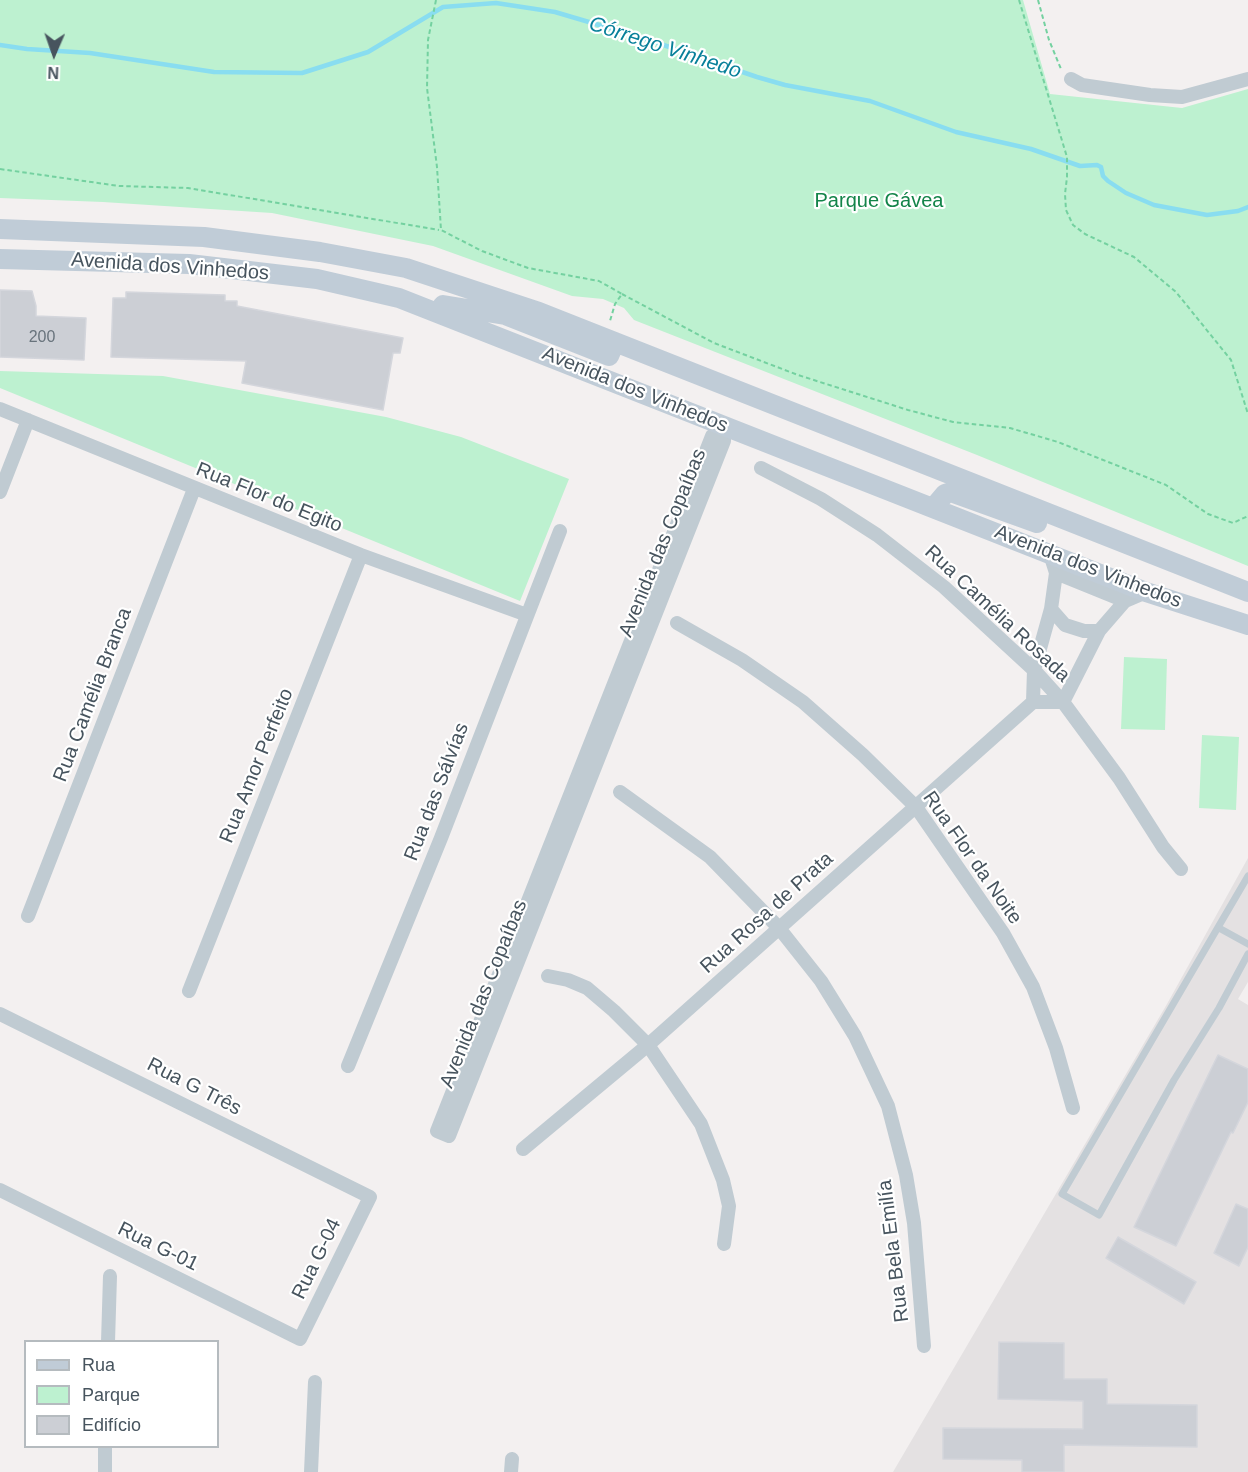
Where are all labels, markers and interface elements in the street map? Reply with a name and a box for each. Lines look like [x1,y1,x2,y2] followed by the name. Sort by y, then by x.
[586,12,744,84] water label: Córrego Vinhedo
[24,24,84,84] north arrow
[47,64,59,81] text: N
[815,189,943,213] park label: Parque Gávea
[70,248,270,286] street label: Avenida dos Vinhedos
[29,328,55,348] house number: 200
[539,342,731,438] street label: Avenida dos Vinhedos
[614,445,712,641] street label: Avenida das Copaíbas
[192,458,346,538] street label: Rua Flor do Egito
[991,520,1185,614] street label: Avenida dos Vinhedos
[919,540,1075,688] street label: Rua Camélia Rosada
[49,605,137,785] street label: Rua Camélia Branca
[215,685,299,847] street label: Rua Amor Perfeito
[400,720,474,864] street label: Rua das Sálvías
[917,787,1027,929] street label: Rua Flor da Noite
[696,847,838,979] street label: Rua Rosa de Prata
[435,896,533,1092] street label: Avenida das Copaíbas
[143,1053,245,1121] street label: Rua G Três
[873,1178,915,1324] street label: Rua Bela Emilía
[287,1215,347,1303] street label: Rua G-04
[114,1217,202,1277] street label: Rua G-01
[24,1340,219,1448] legend
[82,1355,115,1375] text: Rua
[82,1385,140,1405] text: Parque
[82,1415,141,1435] text: Edifício

